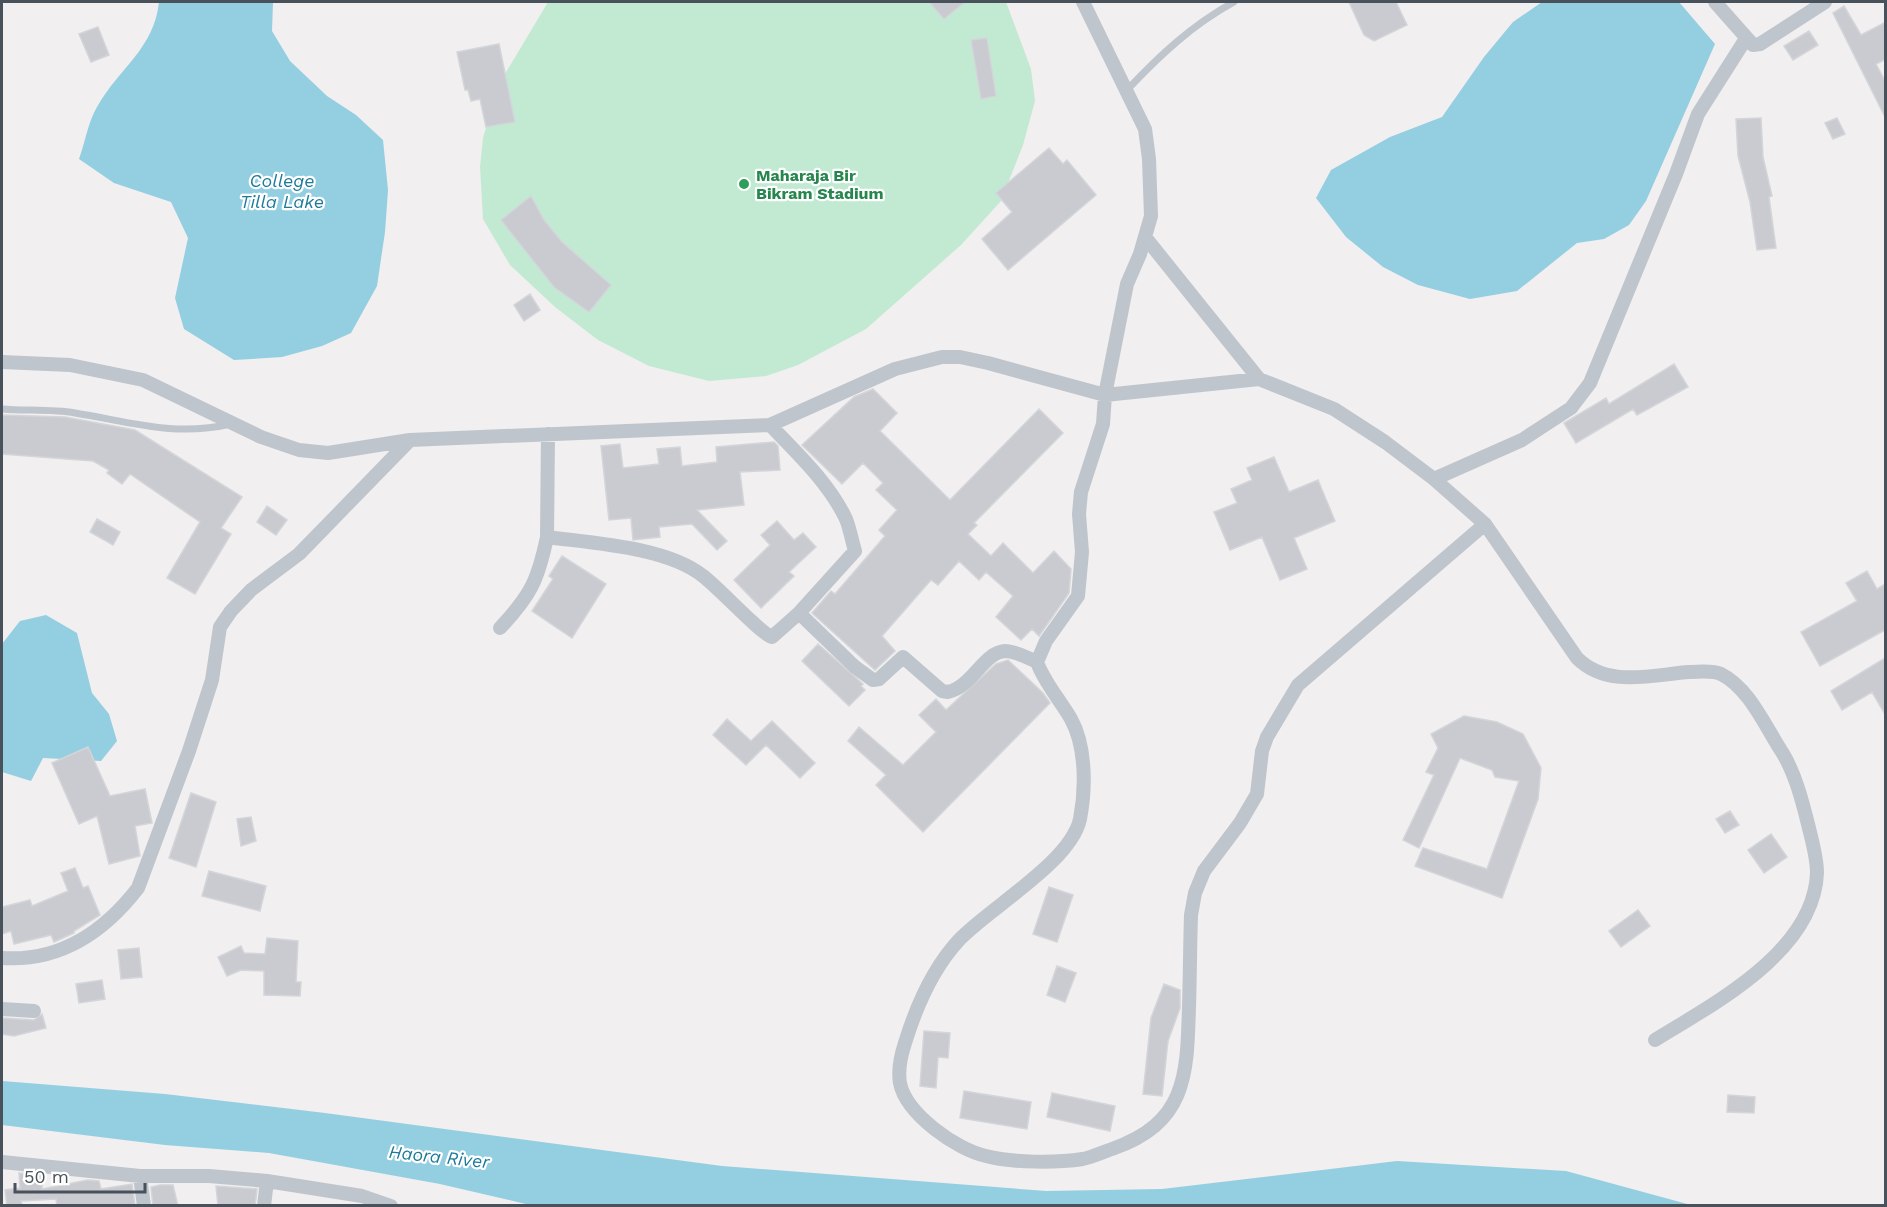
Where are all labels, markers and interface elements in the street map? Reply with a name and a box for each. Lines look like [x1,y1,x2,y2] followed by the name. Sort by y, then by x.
[756,166,884,203] place label: Maharaja Bir Bikram Stadium
[240,170,324,212] water label: College Tilla Lake
[737,177,751,191] marker: Maharaja Bir Bikram Stadium
[388,1141,491,1172] water label: Haora River
[15,1156,146,1194] scale bar
[24,1166,69,1187] text: 50 m

